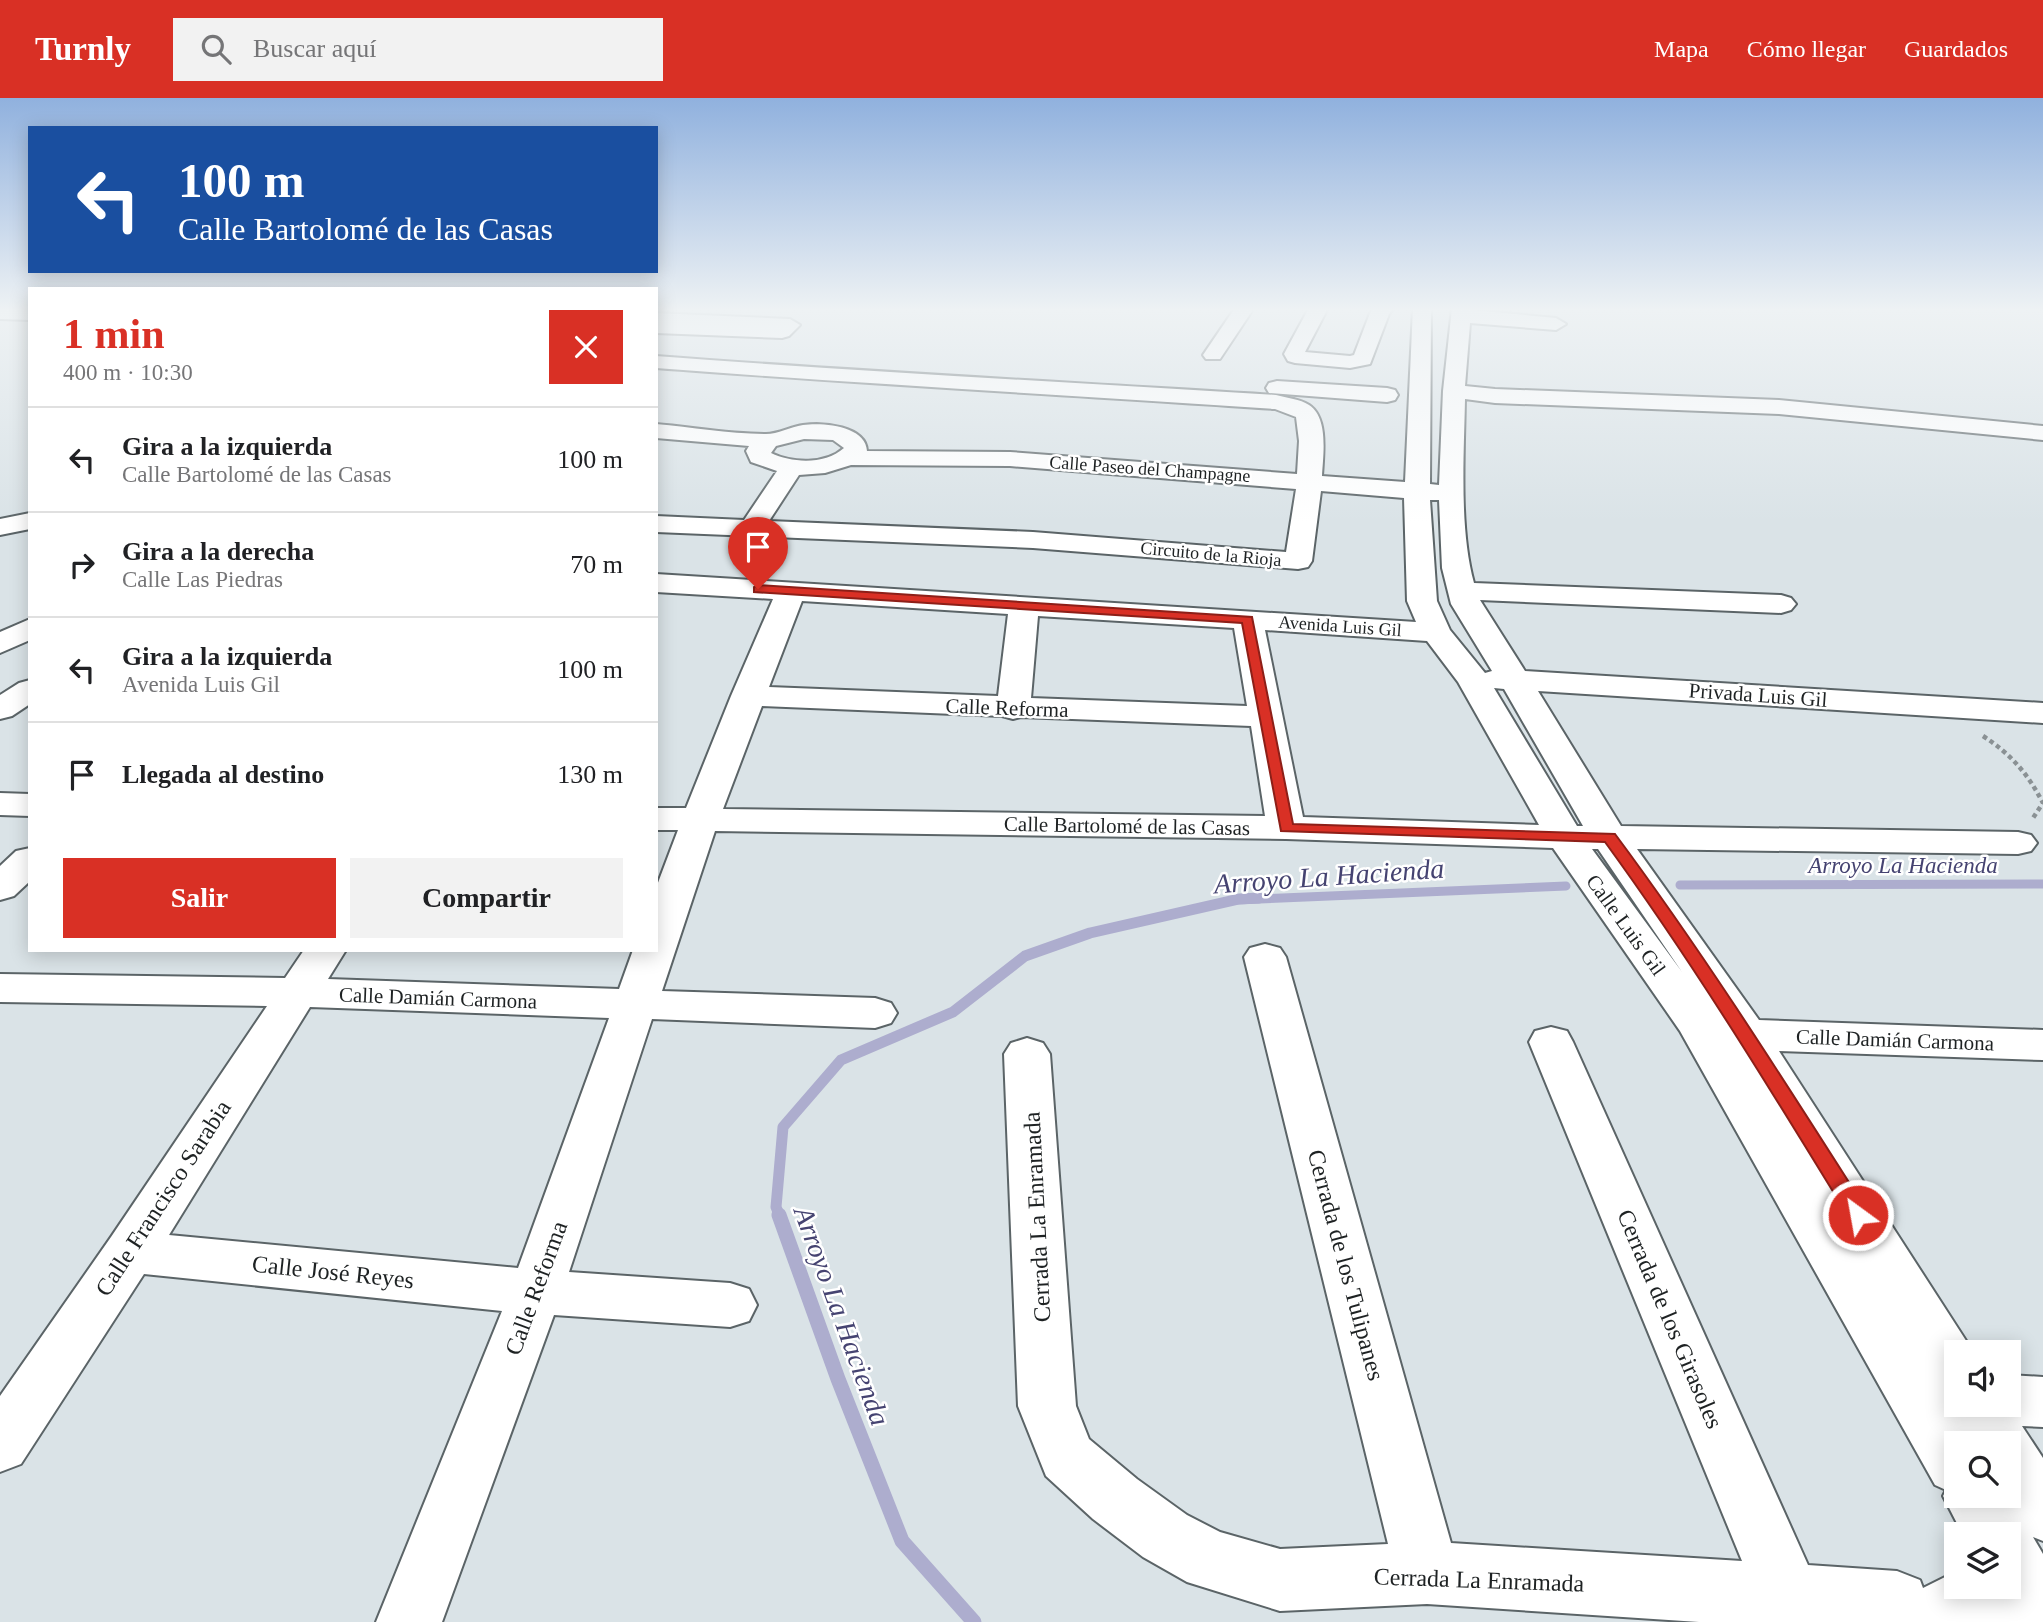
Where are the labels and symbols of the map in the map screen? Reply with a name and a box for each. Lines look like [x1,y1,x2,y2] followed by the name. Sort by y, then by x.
[1049,452,1251,486] street label: Calle Paseo del Champagne
[728,517,788,589] pin
[1140,538,1282,570] street label: Circuito de la Rioja
[1278,612,1402,640] street label: Avenida Luis Gil
[1688,678,1828,712] street label: Privada Luis Gil
[945,694,1070,722] street label: Calle Reforma
[1004,812,1250,840] street label: Calle Bartolomé de las Casas
[1211,852,1445,900] water label: Arroyo La Hacienda
[1806,853,1998,878] water label: Arroyo La Hacienda
[1581,870,1671,980] street label: Calle Luis Gil
[339,983,538,1013] street label: Calle Damián Carmona
[1796,1025,1995,1055] street label: Calle Damián Carmona
[90,1095,236,1301] street label: Calle Francisco Sarabia
[1018,1111,1055,1323] street label: Cerrada La Enramada
[1303,1147,1389,1383] street label: Cerrada de los Tulipanes
[1821,1178,1895,1252] position arrow
[787,1200,896,1430] water label: Arroyo La Hacienda
[1612,1206,1728,1432] street label: Cerrada de los Girasoles
[500,1217,572,1359] street label: Calle Reforma
[251,1251,415,1293] street label: Calle José Reyes
[1373,1563,1585,1597] street label: Cerrada La Enramada

